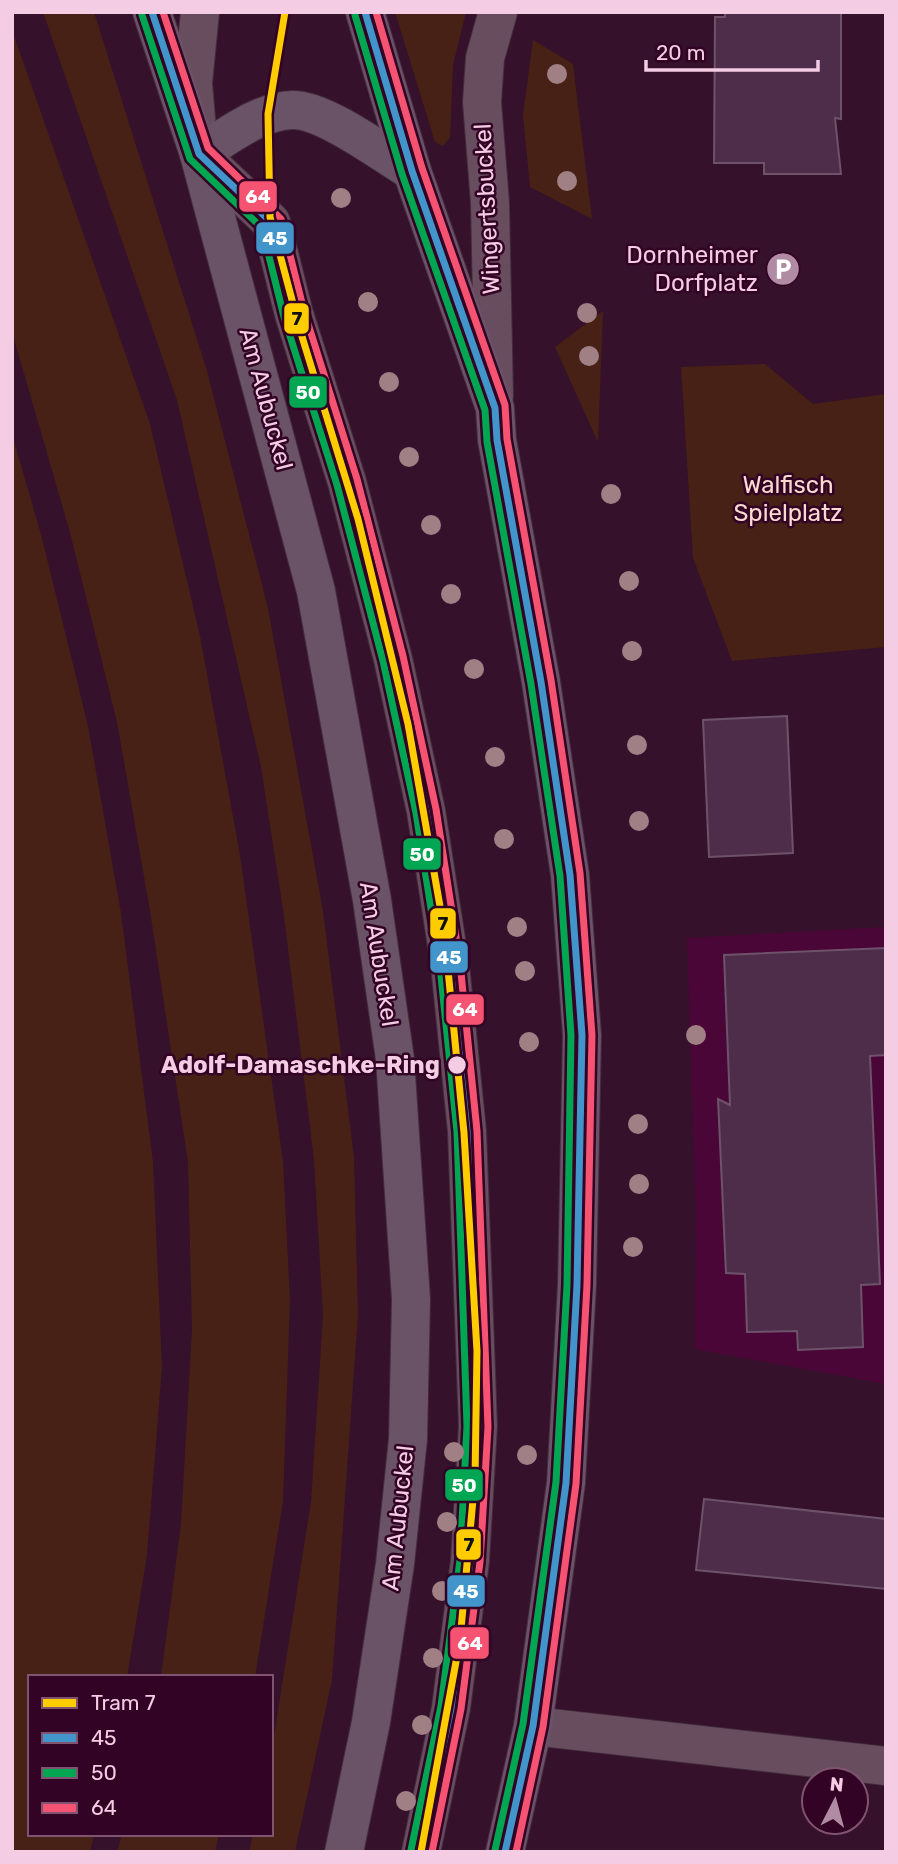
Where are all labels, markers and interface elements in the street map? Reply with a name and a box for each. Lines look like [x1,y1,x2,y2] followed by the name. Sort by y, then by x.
[646,28,818,72] scale bar
[656,40,705,65] text: 20 m
[469,123,505,295] street label: Wingertsbuckel
[238,180,278,213] line badge: 64
[245,185,271,208] text: 64
[255,221,295,255] line badge: 45
[262,227,288,250] text: 45
[626,241,758,297] place label: Dornheimer Dorfplatz
[764,250,802,288] parking icon: Dornheimer Dorfplatz
[283,302,310,335] line badge: 7
[292,307,303,330] text: 7
[234,325,298,473] street label: Am Aubuckel
[288,375,328,409] line badge: 50
[295,381,321,404] text: 50
[733,471,843,527] park label: Walfisch Spielplatz
[402,837,442,871] line badge: 50
[409,843,435,866] text: 50
[354,880,404,1028] street label: Am Aubuckel
[429,907,457,940] line badge: 7
[438,912,449,935] text: 7
[429,940,469,974] line badge: 45
[436,946,462,969] text: 45
[445,993,485,1026] line badge: 64
[452,998,478,1021] text: 64
[161,1051,440,1079] place label: Adolf-Damaschke-Ring
[446,1054,468,1076] marker: Adolf-Damaschke-Ring
[376,1444,420,1592] street label: Am Aubuckel
[444,1468,484,1502] line badge: 50
[451,1474,477,1497] text: 50
[455,1528,482,1561] line badge: 7
[464,1533,475,1556] text: 7
[446,1574,486,1608] line badge: 45
[453,1580,479,1603] text: 45
[449,1626,490,1660] line badge: 64
[457,1632,483,1655] text: 64
[28,1675,273,1836] legend
[91,1690,156,1715] text: Tram 7
[91,1725,117,1750] text: 45
[91,1760,117,1785] text: 50
[800,1766,870,1836] north arrow
[829,1772,845,1797] text: N
[91,1795,117,1820] text: 64

